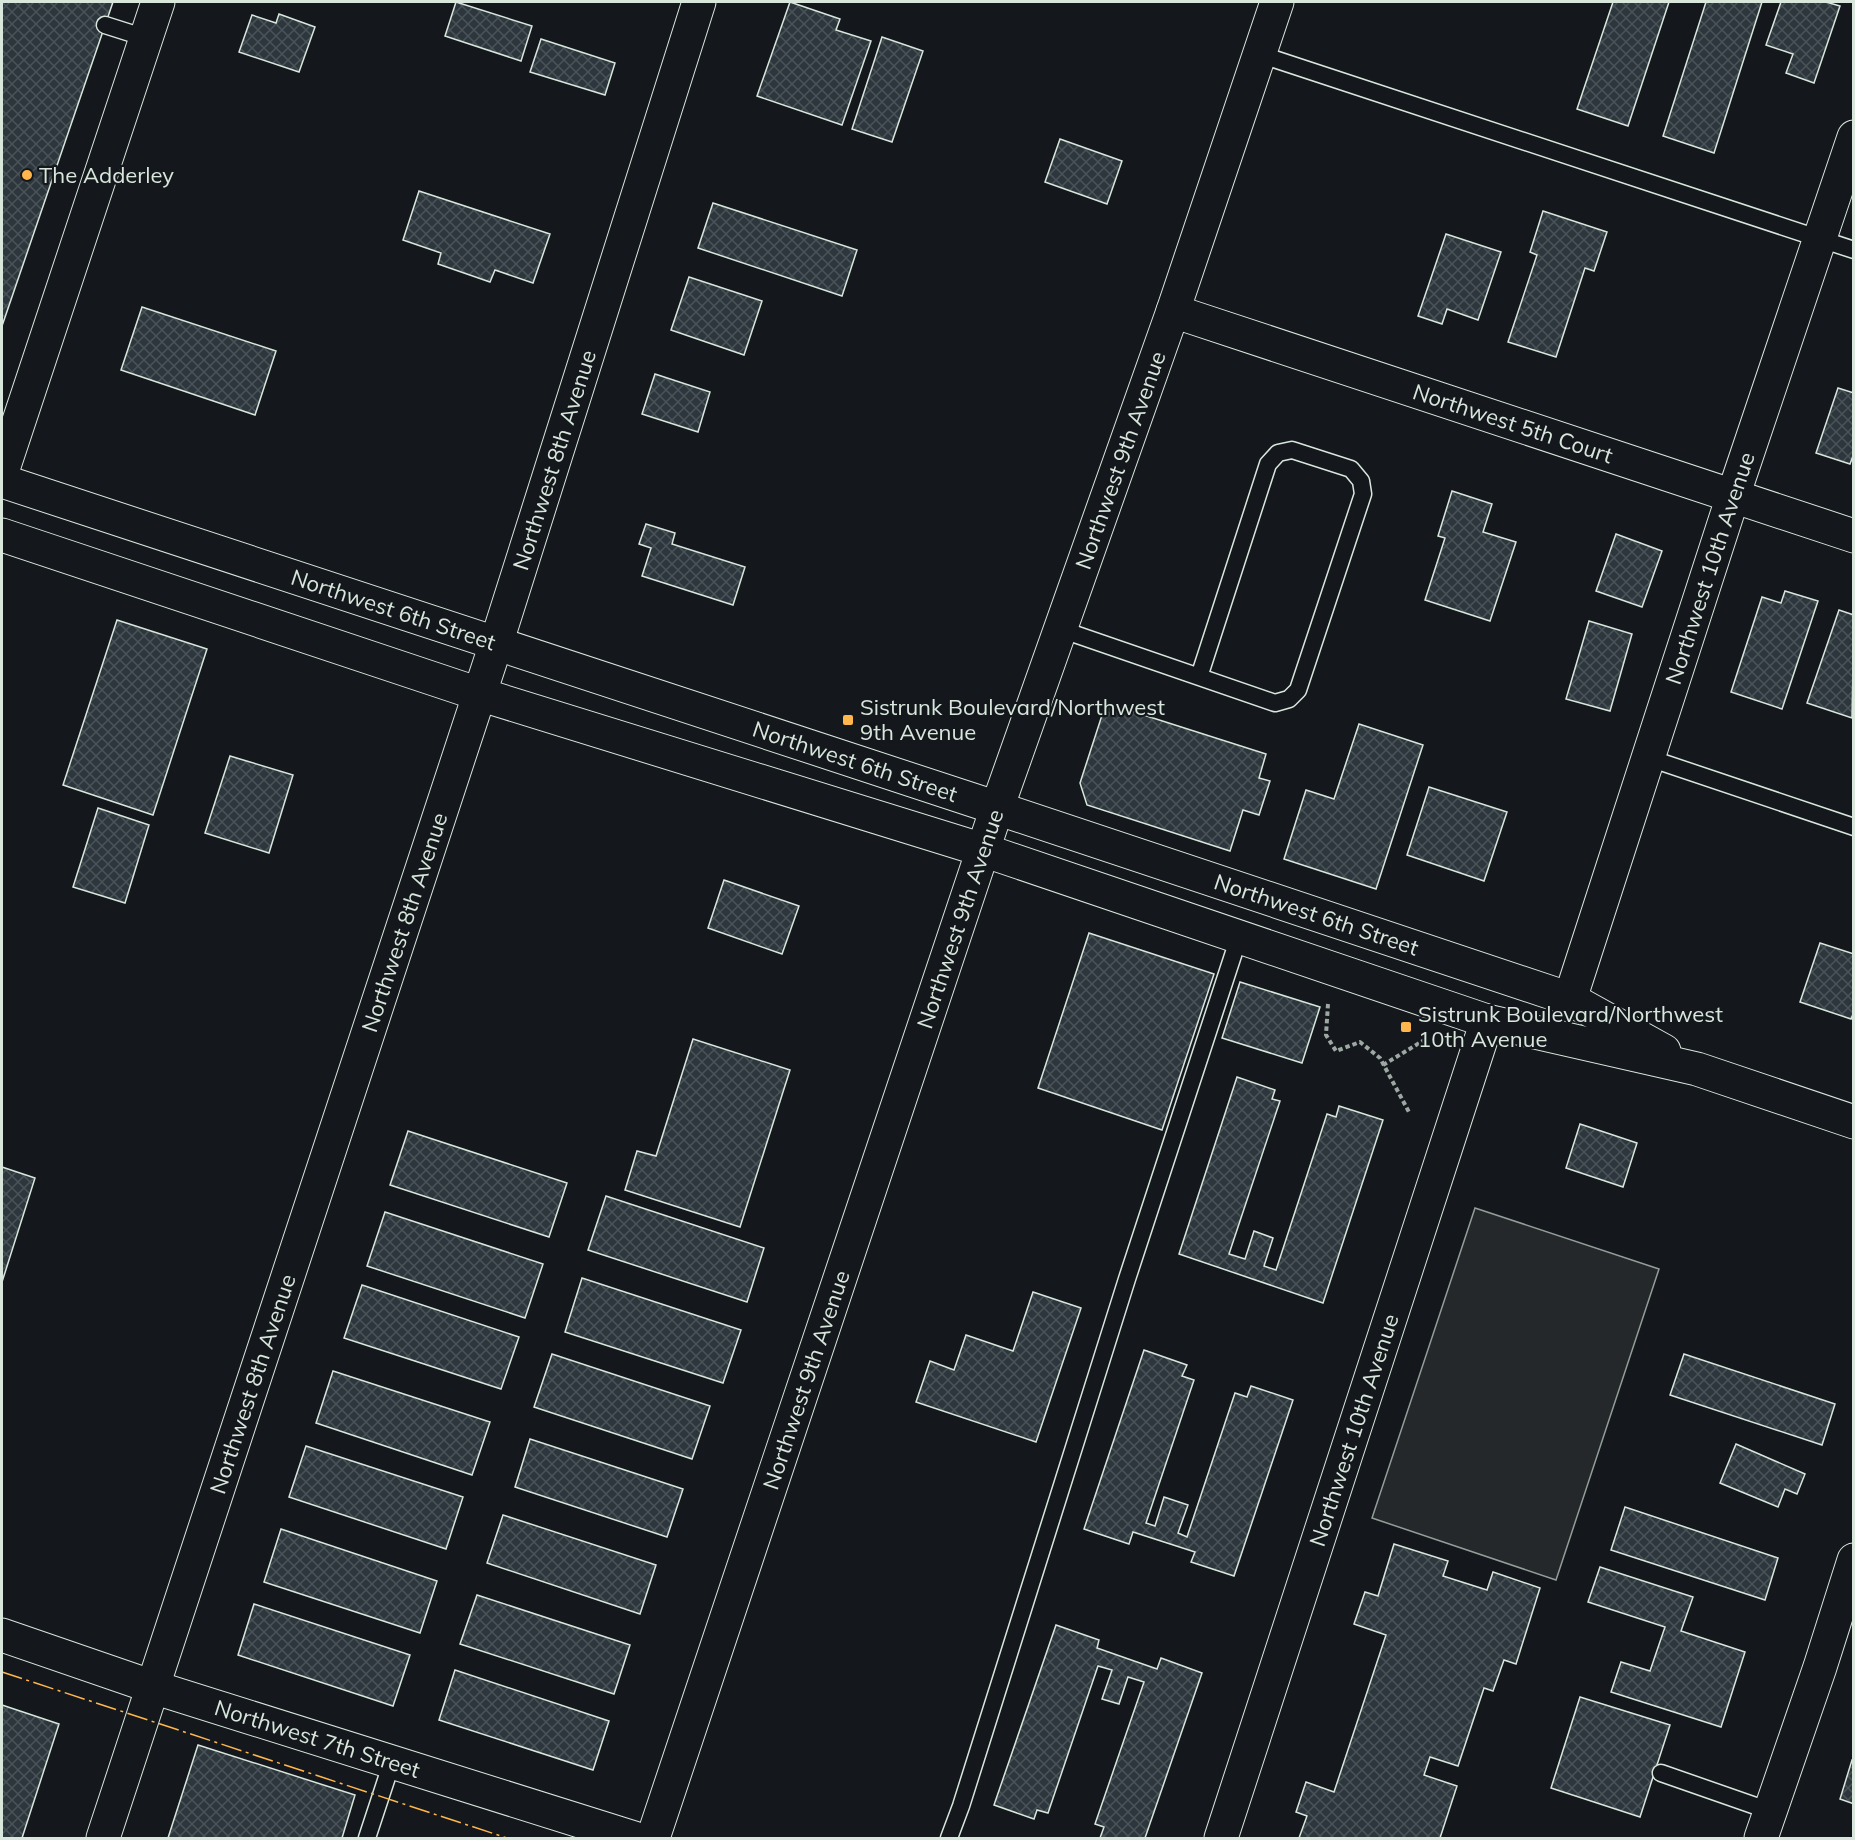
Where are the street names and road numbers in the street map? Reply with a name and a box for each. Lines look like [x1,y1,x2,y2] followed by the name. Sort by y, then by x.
[506,346,602,574] street label: Northwest 8th Avenue
[1069,347,1172,573] street label: Northwest 9th Avenue
[1409,377,1617,469] street label: Northwest 5th Court
[1659,448,1761,688] street label: Northwest 10th Avenue
[288,563,500,656] street label: Northwest 6th Street
[749,715,961,808] street label: Northwest 6th Street
[910,806,1010,1032] street label: Northwest 9th Avenue
[355,809,454,1036] street label: Northwest 8th Avenue
[1211,867,1422,962] street label: Northwest 6th Street
[756,1267,856,1493] street label: Northwest 9th Avenue
[203,1271,302,1497] street label: Northwest 8th Avenue
[1303,1310,1405,1550] street label: Northwest 10th Avenue
[211,1693,424,1784] street label: Northwest 7th Street

